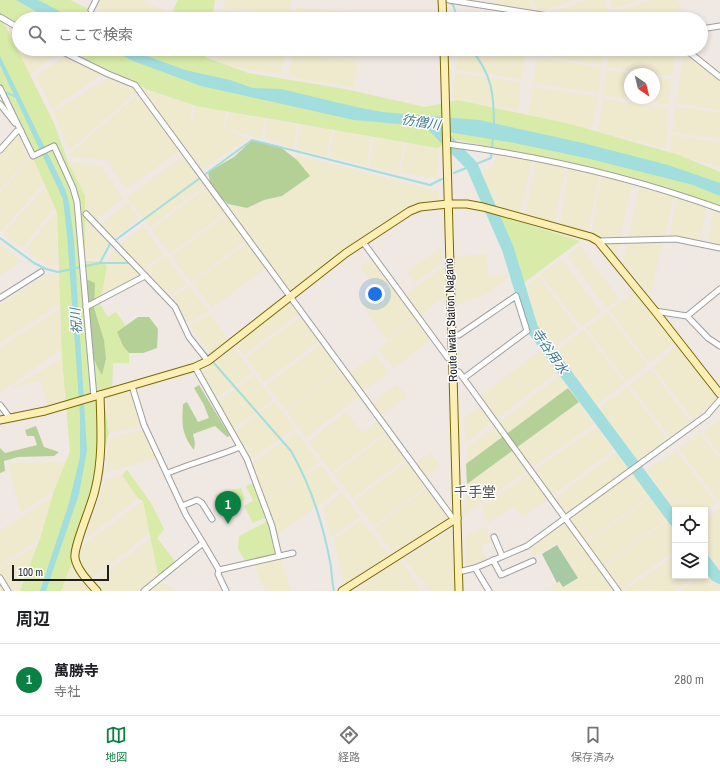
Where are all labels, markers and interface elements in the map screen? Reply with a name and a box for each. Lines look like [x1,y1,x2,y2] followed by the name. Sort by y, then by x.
[12,12,708,56] search box
[26,23,48,45] icon: search
[58,24,133,45] text: ここで検索
[624,68,660,104] north arrow
[400,111,444,134] water label: 彷僧川
[441,258,461,382] street label: Route Iwata Station Nagano
[365,284,385,304] your location
[66,305,85,335] water label: 祝川
[528,325,573,379] water label: 寺谷用水
[454,483,496,501] district label: 千手堂
[215,491,241,524] pin: 1
[672,507,708,579] map controls
[672,507,708,543] button: locate
[672,543,708,579] button: layers
[12,563,109,582] scale bar
[18,565,43,579] text: 100 m
[16,607,50,630] text: 周辺
[54,660,99,681] text: 萬勝寺
[26,671,32,688] text: 1
[674,671,704,688] text: 280 m
[54,683,80,700] text: 寺社
[105,724,127,764] tab: 地図
[338,724,360,764] tab: 経路
[571,724,615,764] tab: 保存済み

